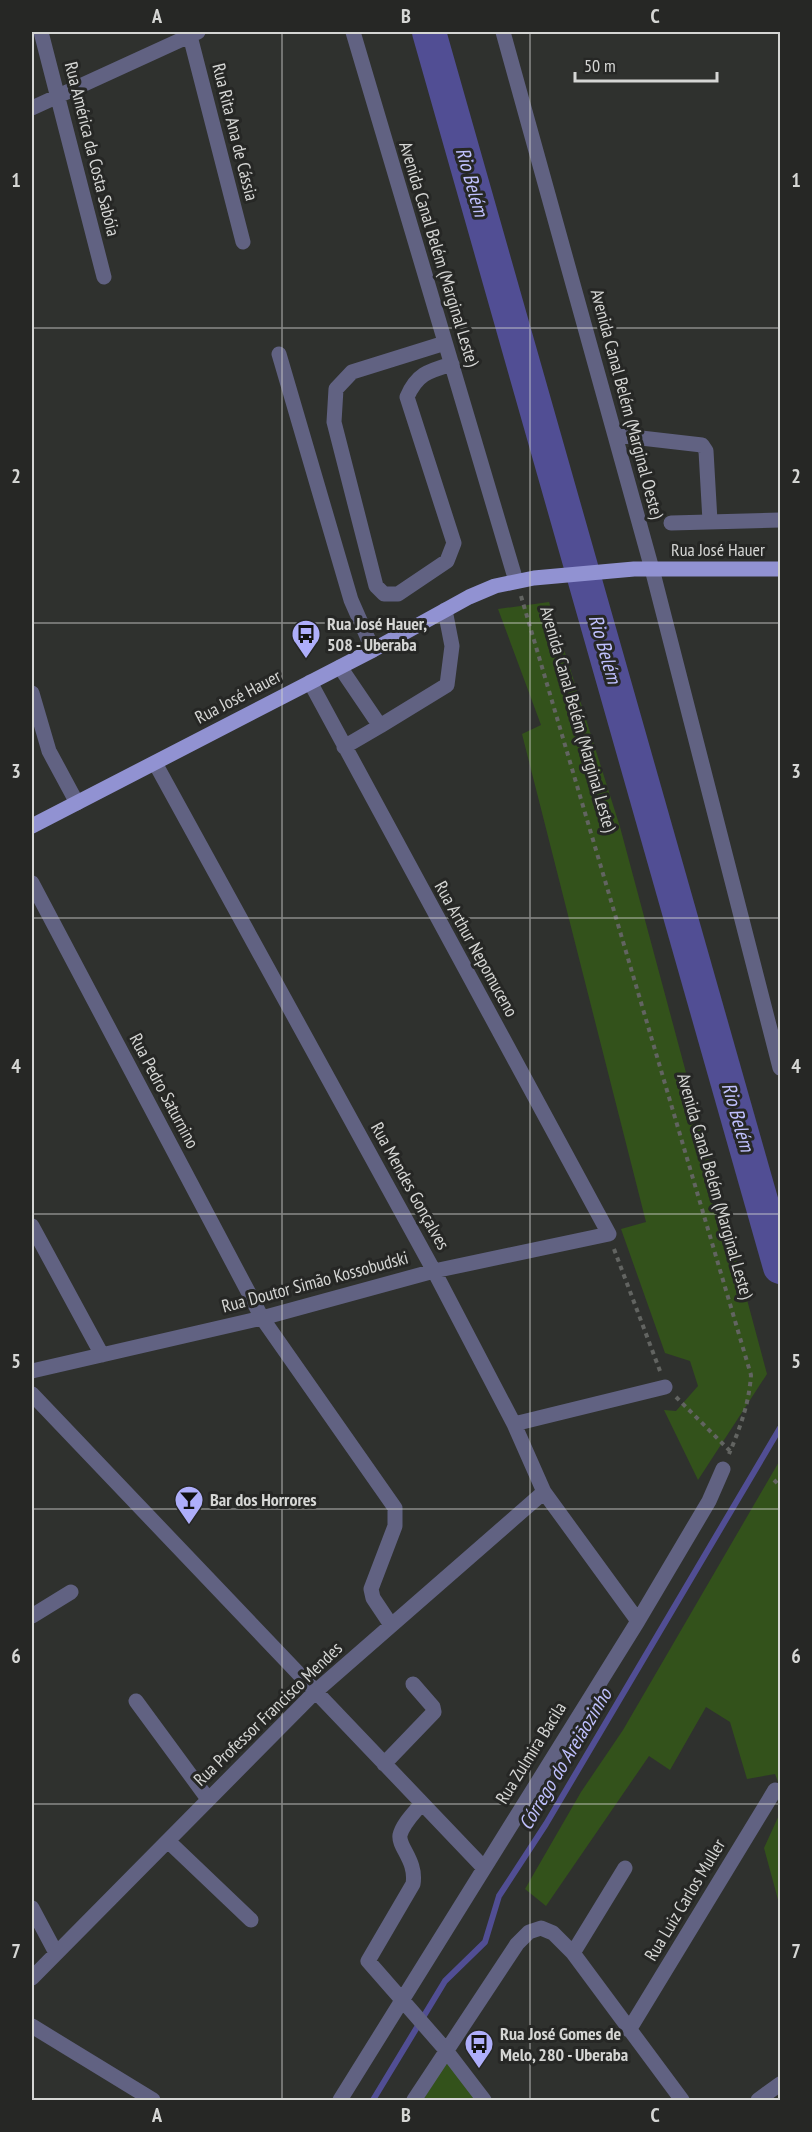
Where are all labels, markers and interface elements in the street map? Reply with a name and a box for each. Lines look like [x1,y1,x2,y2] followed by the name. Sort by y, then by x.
[151,3,163,29] text: A
[401,3,411,29] text: B
[650,3,660,29] text: C
[575,45,718,83] scale bar
[584,54,616,77] text: 50 m
[60,59,125,238] street label: Rua América da Costa Sabóia
[207,61,264,203] street label: Rua Rita Ana de Cássia
[394,139,485,370] street label: Avenida Canal Belém (Marginal Leste)
[450,145,494,220] water label: Rio Belém
[11,167,21,193] text: 1
[791,167,801,193] text: 1
[586,287,669,522] street label: Avenida Canal Belém (Marginal Oeste)
[11,463,21,489] text: 2
[791,463,801,489] text: 2
[671,538,765,561] street label: Rua José Hauer
[535,603,622,835] street label: Avenida Canal Belém (Marginal Leste)
[327,612,427,656] place label: Rua José Hauer, 508 - Uberaba
[583,612,627,687] water label: Rio Belém
[290,618,322,660] bus stop icon: Rua José Hauer, 508 - Uberaba
[191,664,285,729] street label: Rua José Hauer
[11,758,21,784] text: 3
[791,758,801,784] text: 3
[430,877,523,1021] street label: Rua Arthur Nepomuceno
[124,1029,204,1152] street label: Rua Pedro Saturnino
[11,1053,21,1079] text: 4
[791,1053,801,1079] text: 4
[672,1070,759,1302] street label: Avenida Canal Belém (Marginal Leste)
[716,1080,760,1155] water label: Rio Belém
[366,1118,455,1254] street label: Rua Mendes Gonçalves
[219,1246,411,1318] street label: Rua Doutor Simão Kossobudski
[11,1348,21,1374] text: 5
[791,1348,801,1374] text: 5
[173,1484,205,1526] bar icon: Bar dos Horrores
[210,1488,317,1511] place label: Bar dos Horrores
[188,1637,347,1791] street label: Rua Professor Francisco Mendes
[11,1643,21,1669] text: 6
[791,1643,801,1669] text: 6
[513,1682,618,1834] water label: Córrego do Areiãozinho
[490,1698,571,1808] street label: Rua Zulmira Bacila
[639,1834,730,1965] street label: Rua Luiz Carlos Muller
[11,1938,21,1964] text: 7
[791,1938,801,1964] text: 7
[500,2022,628,2066] place label: Rua José Gomes de Melo, 280 - Uberaba
[463,2028,495,2070] bus stop icon: Rua José Gomes de Melo, 280 - Uberaba
[151,2102,163,2128] text: A
[401,2102,411,2128] text: B
[650,2102,660,2128] text: C

